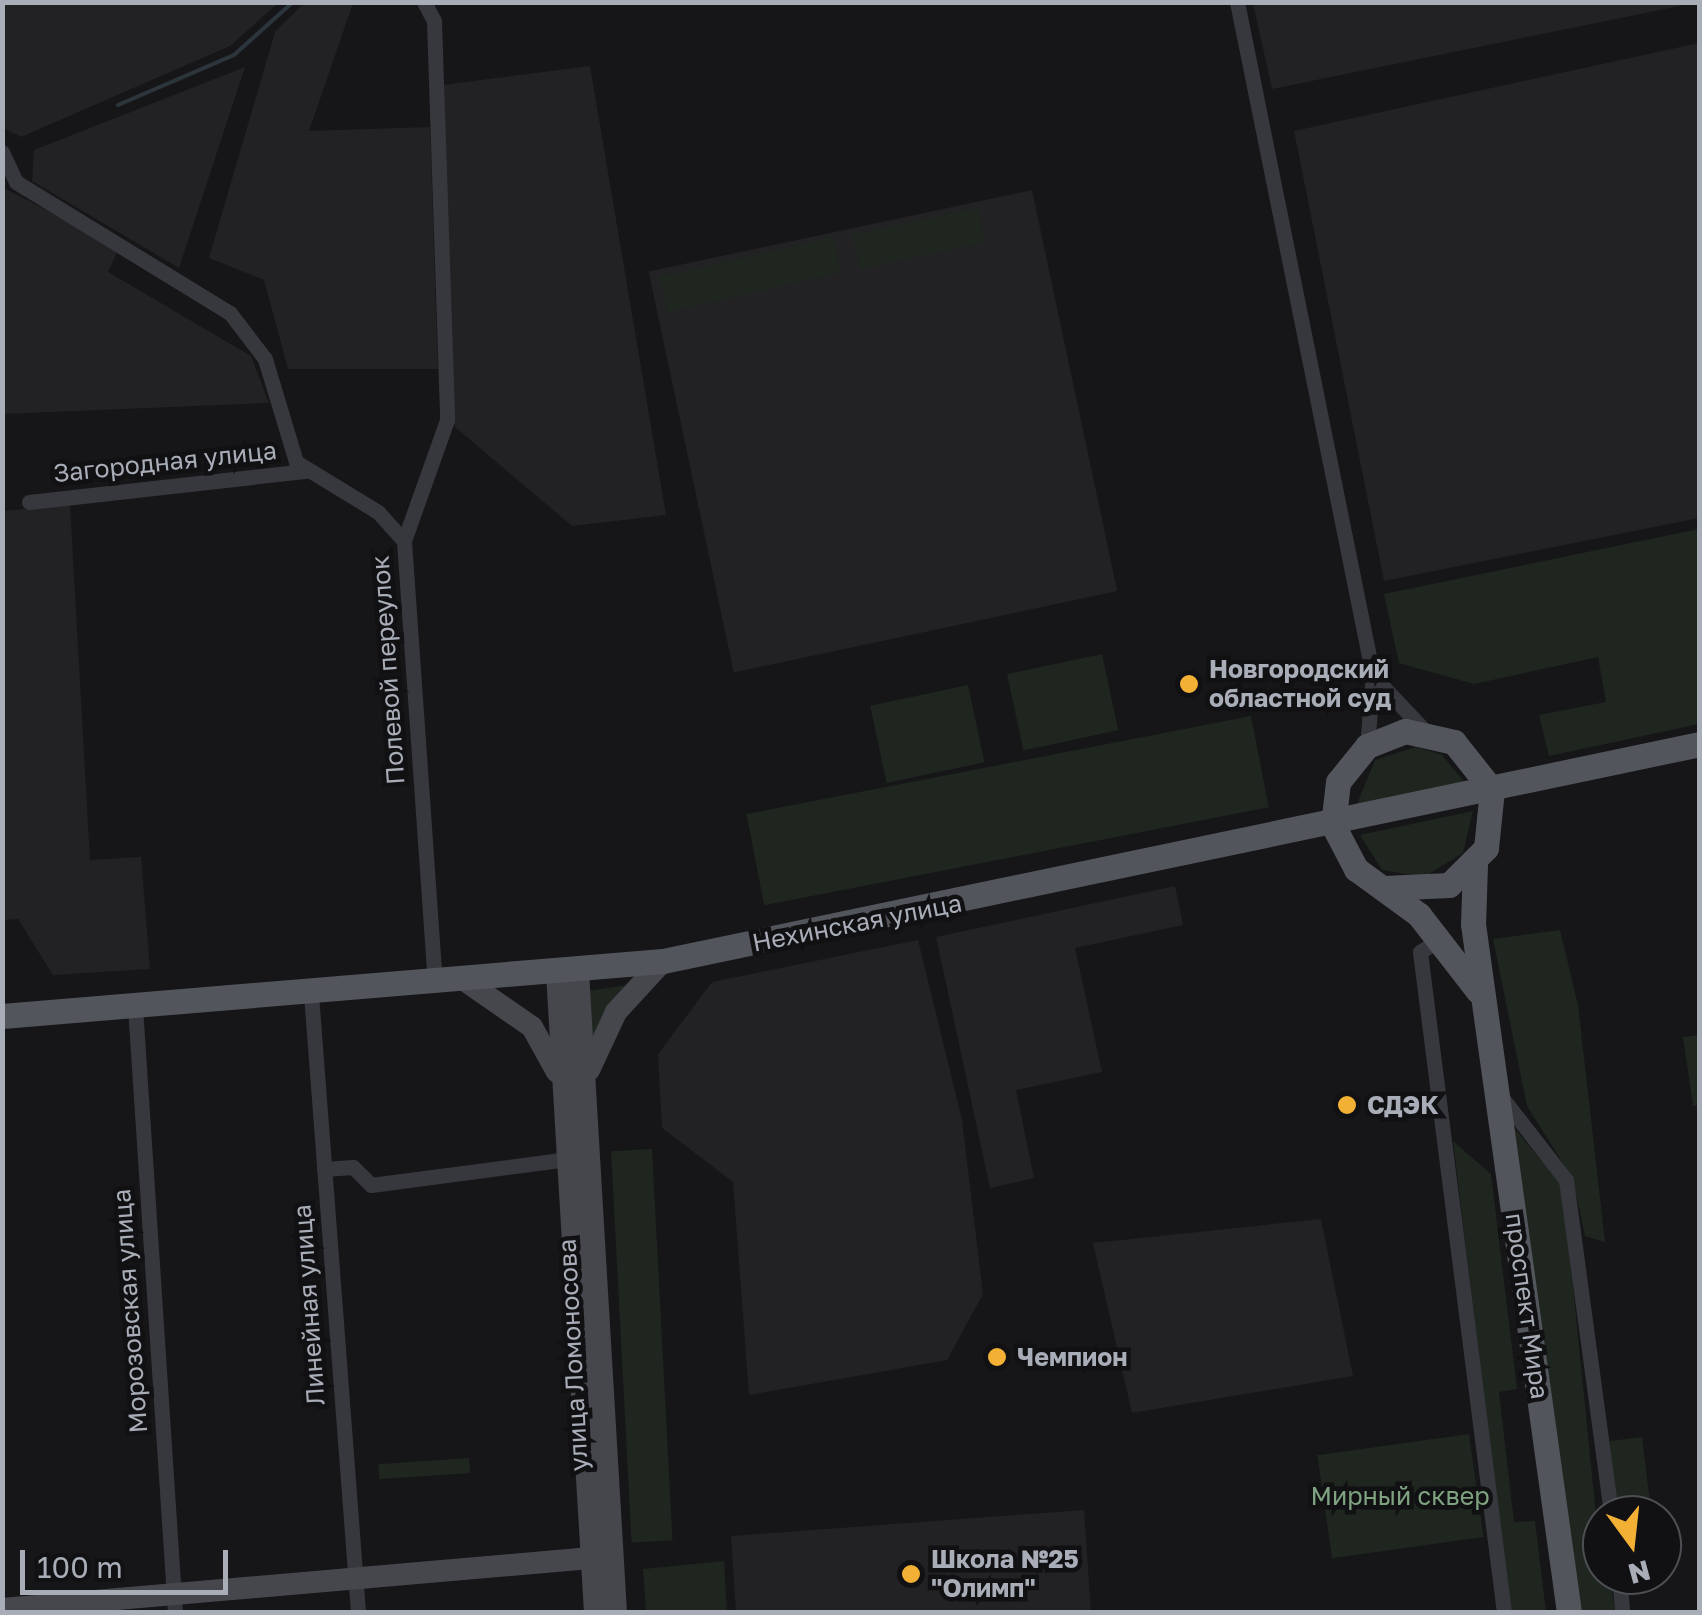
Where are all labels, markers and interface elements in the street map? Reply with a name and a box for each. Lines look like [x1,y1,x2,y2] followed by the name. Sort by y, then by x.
[52,435,278,489] street label: Загородная улица
[365,554,411,786] street label: Полевой переулок
[1209,655,1391,714] place label: Новгородский областной суд
[1178,673,1200,695] marker: Новгородский областной суд
[750,888,964,958] street label: Нехинская улица
[1367,1090,1439,1120] place label: СДЭК
[1336,1094,1358,1116] marker: СДЭК
[107,1188,153,1434] street label: Морозовская улица
[287,1204,331,1406] street label: Линейная улица
[1499,1211,1555,1401] street label: проспект Мира
[552,1238,594,1472] street label: улица Ломоносова
[1017,1342,1127,1372] place label: Чемпион
[986,1346,1008,1368] marker: Чемпион
[1310,1481,1490,1511] park label: Мирный сквер
[1582,1495,1682,1595] north arrow
[25,1530,232,1592] scale bar
[931,1545,1079,1604] place label: Школа №25 "Олимп"
[37,1549,123,1585] text: 100 m
[1625,1554,1654,1591] text: N
[900,1563,922,1585] marker: Школа №25 "Олимп"

